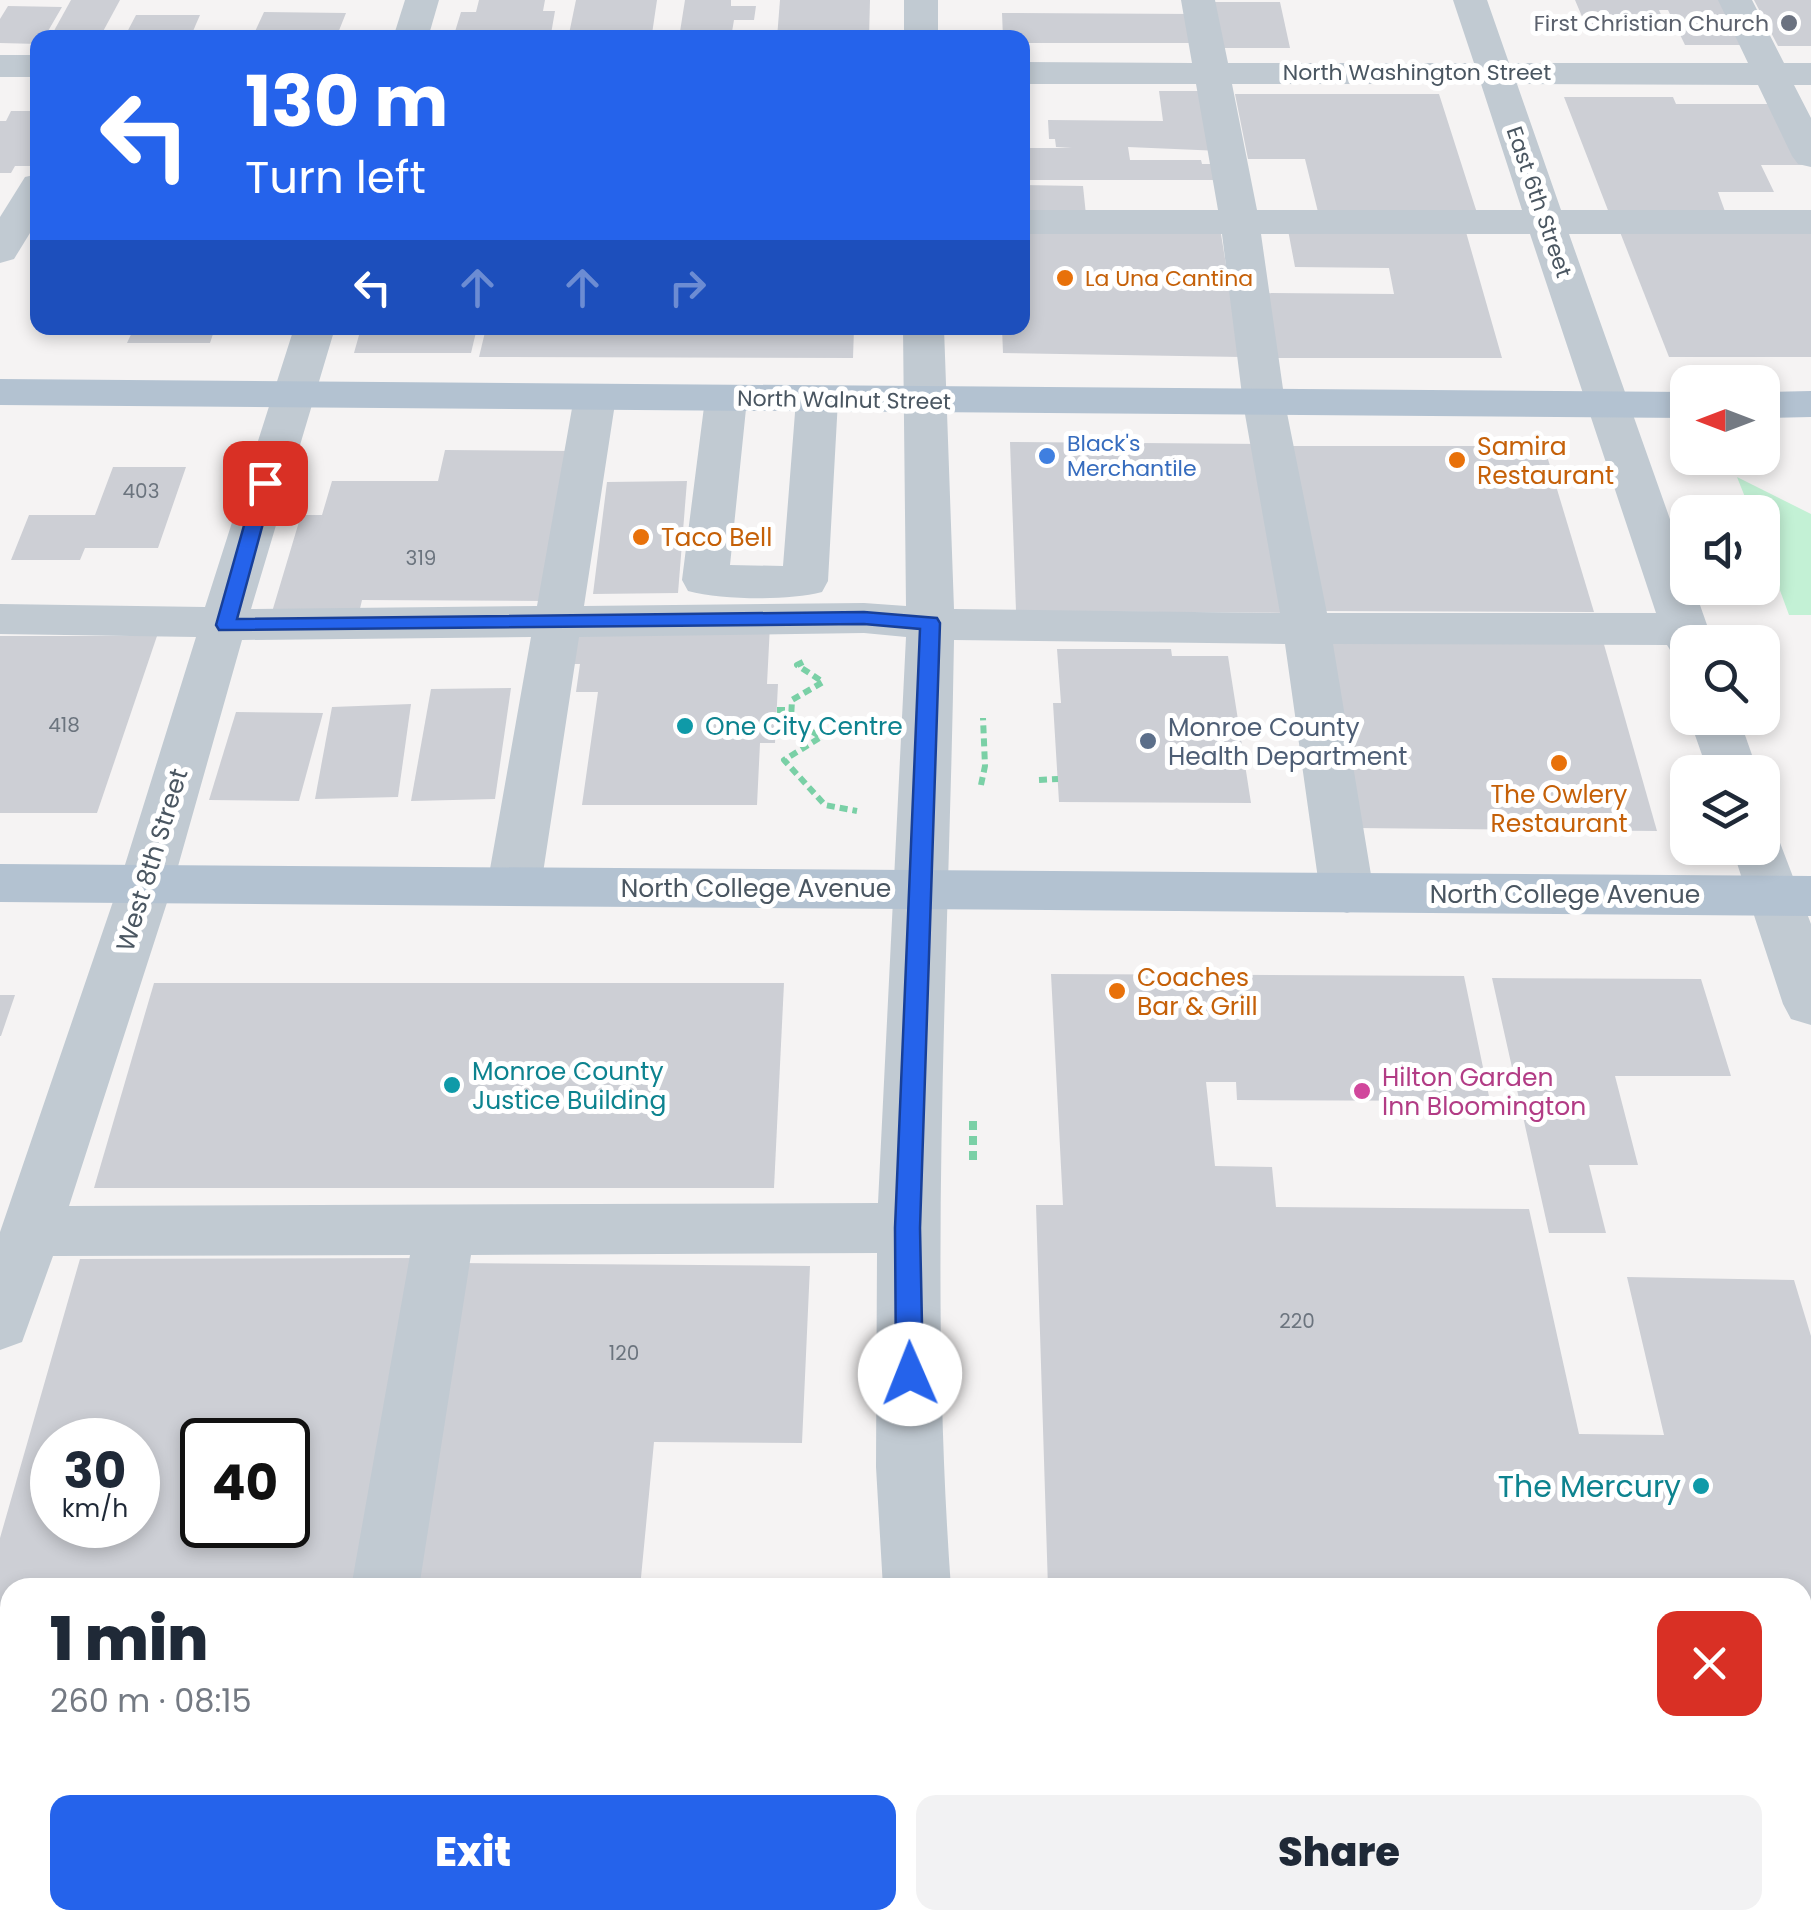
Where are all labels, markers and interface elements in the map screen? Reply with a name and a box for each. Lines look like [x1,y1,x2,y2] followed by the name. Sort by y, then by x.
[1534,8,1769,39] place label: First Christian Church
[1778,12,1800,34] marker: First Christian Church
[245,52,448,151] text: 130 m
[1283,57,1551,88] street label: North Washington Street
[80,70,210,200] icon: left
[1499,122,1579,282] street label: East 6th Street
[245,146,426,209] text: Turn left
[345,260,400,315] icon: left
[450,260,505,315] icon: ahead
[555,260,610,315] icon: ahead
[660,260,715,315] icon: right
[1085,263,1253,294] place label: La Una Cantina
[1054,267,1076,289] marker: La Una Cantina
[1670,365,1780,475] north arrow
[1670,365,1780,865] map controls
[737,383,951,417] street label: North Walnut Street
[1067,428,1197,484] place label: Black's Merchantile
[1477,429,1614,493] place label: Samira Restaurant
[223,441,308,526] pin
[1036,445,1058,467] marker: Black's Merchantile
[1446,449,1468,471] marker: Samira Restaurant
[238,456,293,511] icon: arrive
[123,477,159,505] house number: 403
[1670,495,1780,605] button: sound
[661,520,772,555] place label: Taco Bell
[630,526,652,548] marker: Taco Bell
[406,544,436,572] house number: 319
[1670,625,1780,735] button: search
[705,709,903,744] place label: One City Centre
[1168,710,1407,774] place label: Monroe County Health Department
[48,711,80,739] house number: 418
[674,715,696,737] marker: One City Centre
[1137,730,1159,752] marker: Monroe County Health Department
[1548,752,1570,774] marker: The Owlery Restaurant
[1670,755,1780,865] button: layers
[108,764,196,956] street label: West 8th Street
[1490,777,1628,841] place label: The Owlery Restaurant
[621,871,891,906] street label: North College Avenue
[1430,877,1700,912] street label: North College Avenue
[1137,960,1258,1024] place label: Coaches Bar & Grill
[1106,980,1128,1002] marker: Coaches Bar & Grill
[472,1054,666,1118] place label: Monroe County Justice Building
[1382,1060,1586,1124] place label: Hilton Garden Inn Bloomington
[441,1074,463,1096] marker: Monroe County Justice Building
[1351,1080,1373,1102] marker: Hilton Garden Inn Bloomington
[1279,1307,1315,1335] house number: 220
[858,1322,962,1426] position arrow
[609,1339,639,1367] house number: 120
[180,1418,310,1548] speed limit sign: 40
[64,1435,126,1506] text: 30
[1498,1465,1681,1508] place label: The Mercury
[1690,1475,1712,1497] marker: The Mercury
[62,1491,128,1526] text: km/h
[50,1597,208,1681] text: 1 min
[1657,1611,1762,1716] button: close
[50,1678,252,1723] text: 260 m · 08:15
[50,1795,896,1910] button: Exit
[916,1795,1762,1910] button: Share

